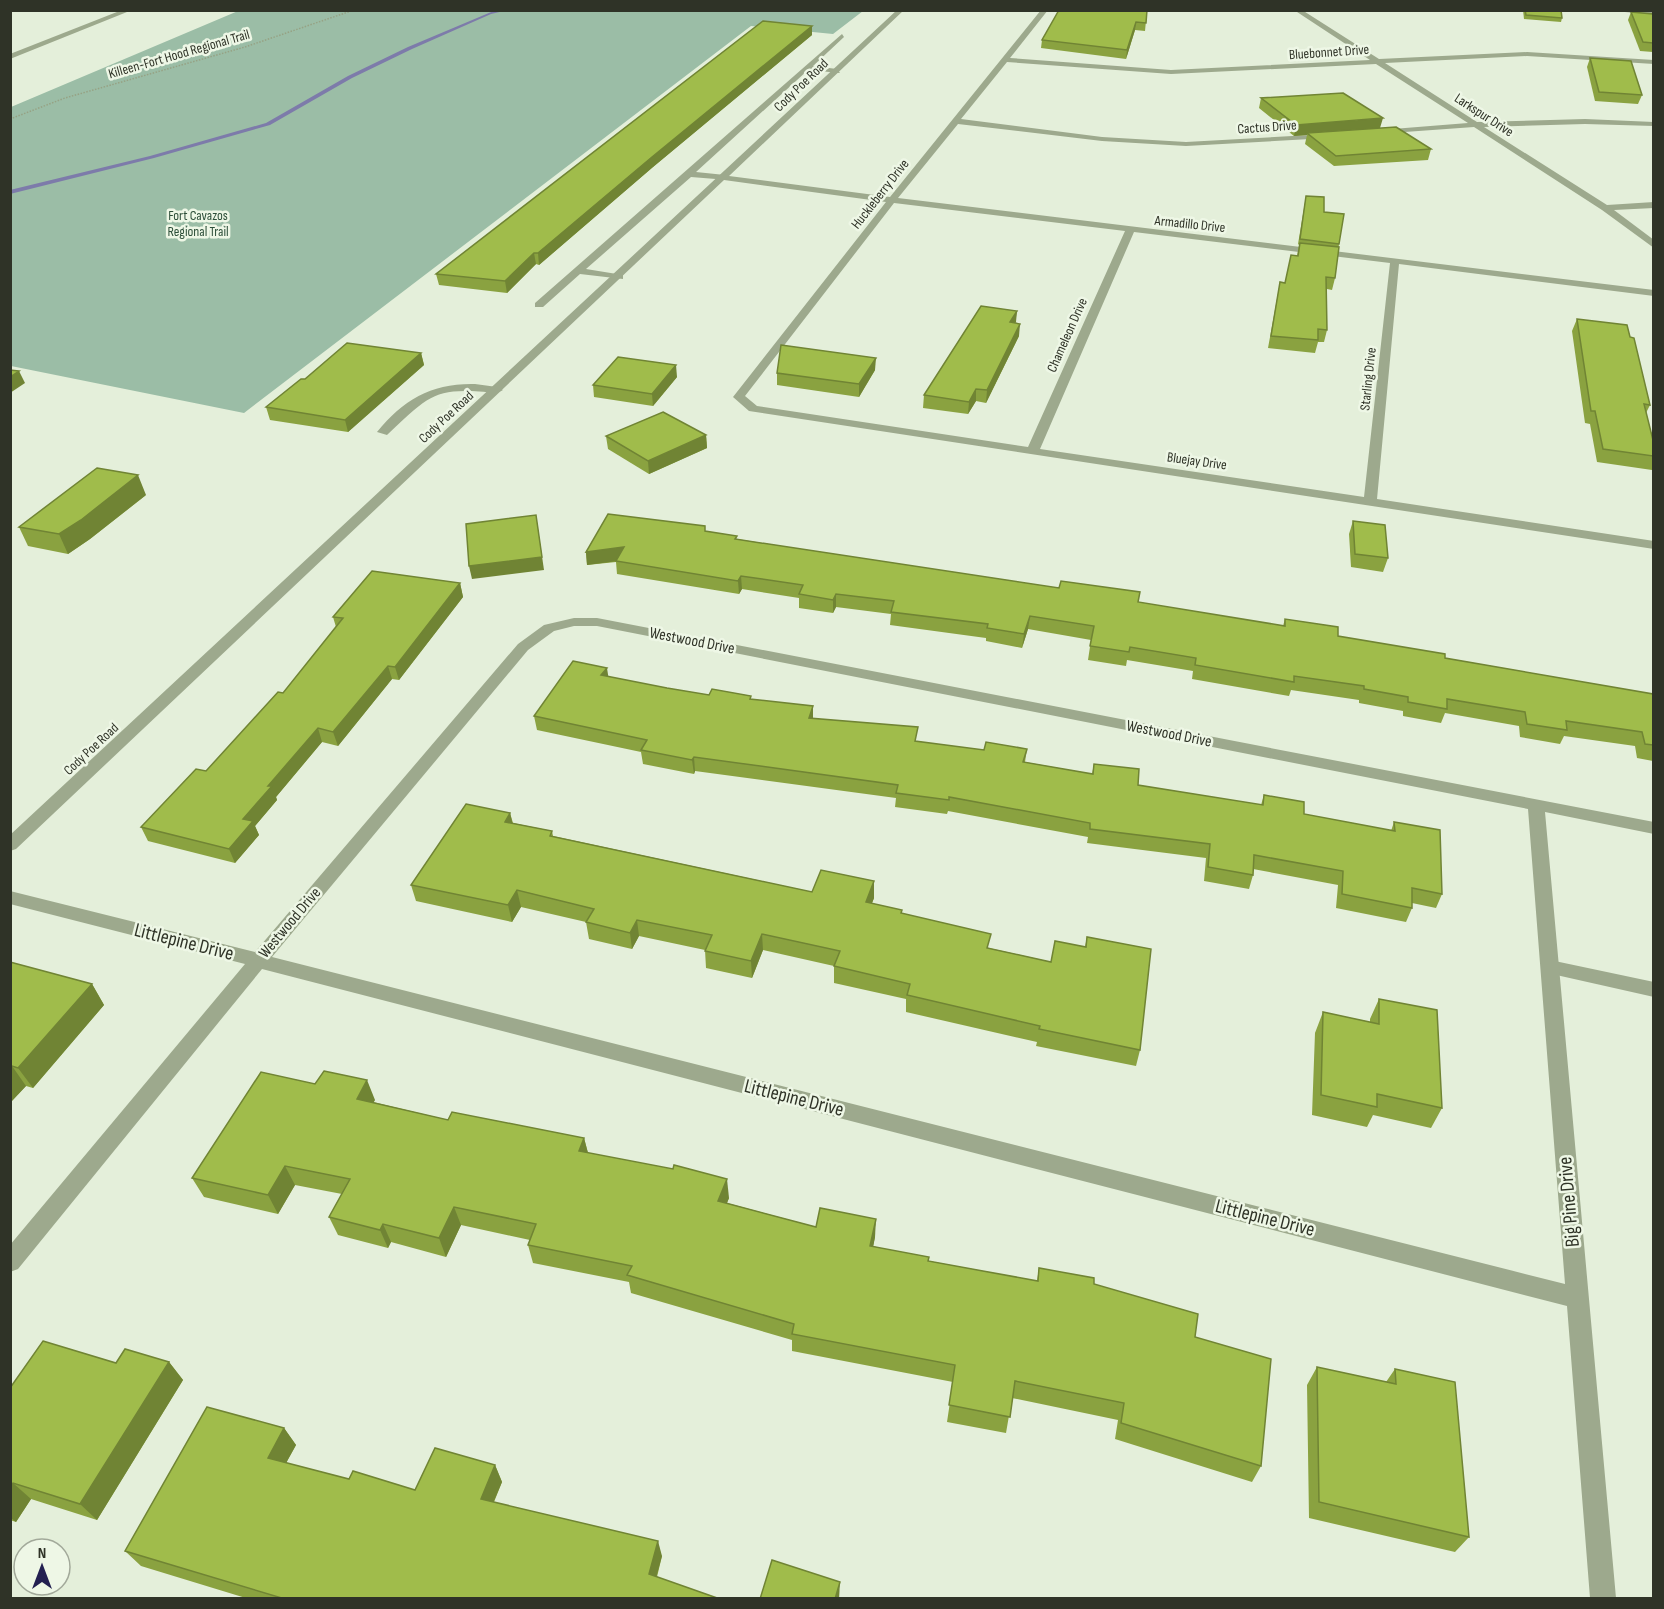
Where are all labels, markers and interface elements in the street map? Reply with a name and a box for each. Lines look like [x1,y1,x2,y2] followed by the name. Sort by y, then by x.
[106,26,252,82] street label: Killeen-Fort Hood Regional Trail
[1288,41,1370,63] street label: Bluebonnet Drive
[770,55,832,115] street label: Cody Poe Road
[1451,90,1517,140] street label: Larkspur Drive
[1237,116,1297,138] street label: Cactus Drive
[848,156,912,232] street label: Huckleberry Drive
[167,207,229,240] park label: Fort Cavazos Regional Trail
[1153,212,1226,236] street label: Armadillo Drive
[1043,295,1091,375] street label: Chameleon Drive
[1356,347,1380,411] street label: Starling Drive
[415,387,477,447] street label: Cody Poe Road
[1166,448,1228,474] street label: Bluejay Drive
[648,623,736,659] street label: Westwood Drive
[1125,716,1213,752] street label: Westwood Drive
[60,719,122,779] street label: Cody Poe Road
[255,884,325,962] street label: Westwood Drive
[132,918,236,966] street label: Littlepine Drive
[742,1074,846,1122] street label: Littlepine Drive
[1553,1156,1585,1248] street label: Big Pine Drive
[1213,1194,1317,1242] street label: Littlepine Drive
[12,1537,72,1597] north arrow
[38,1544,46,1563] text: N

